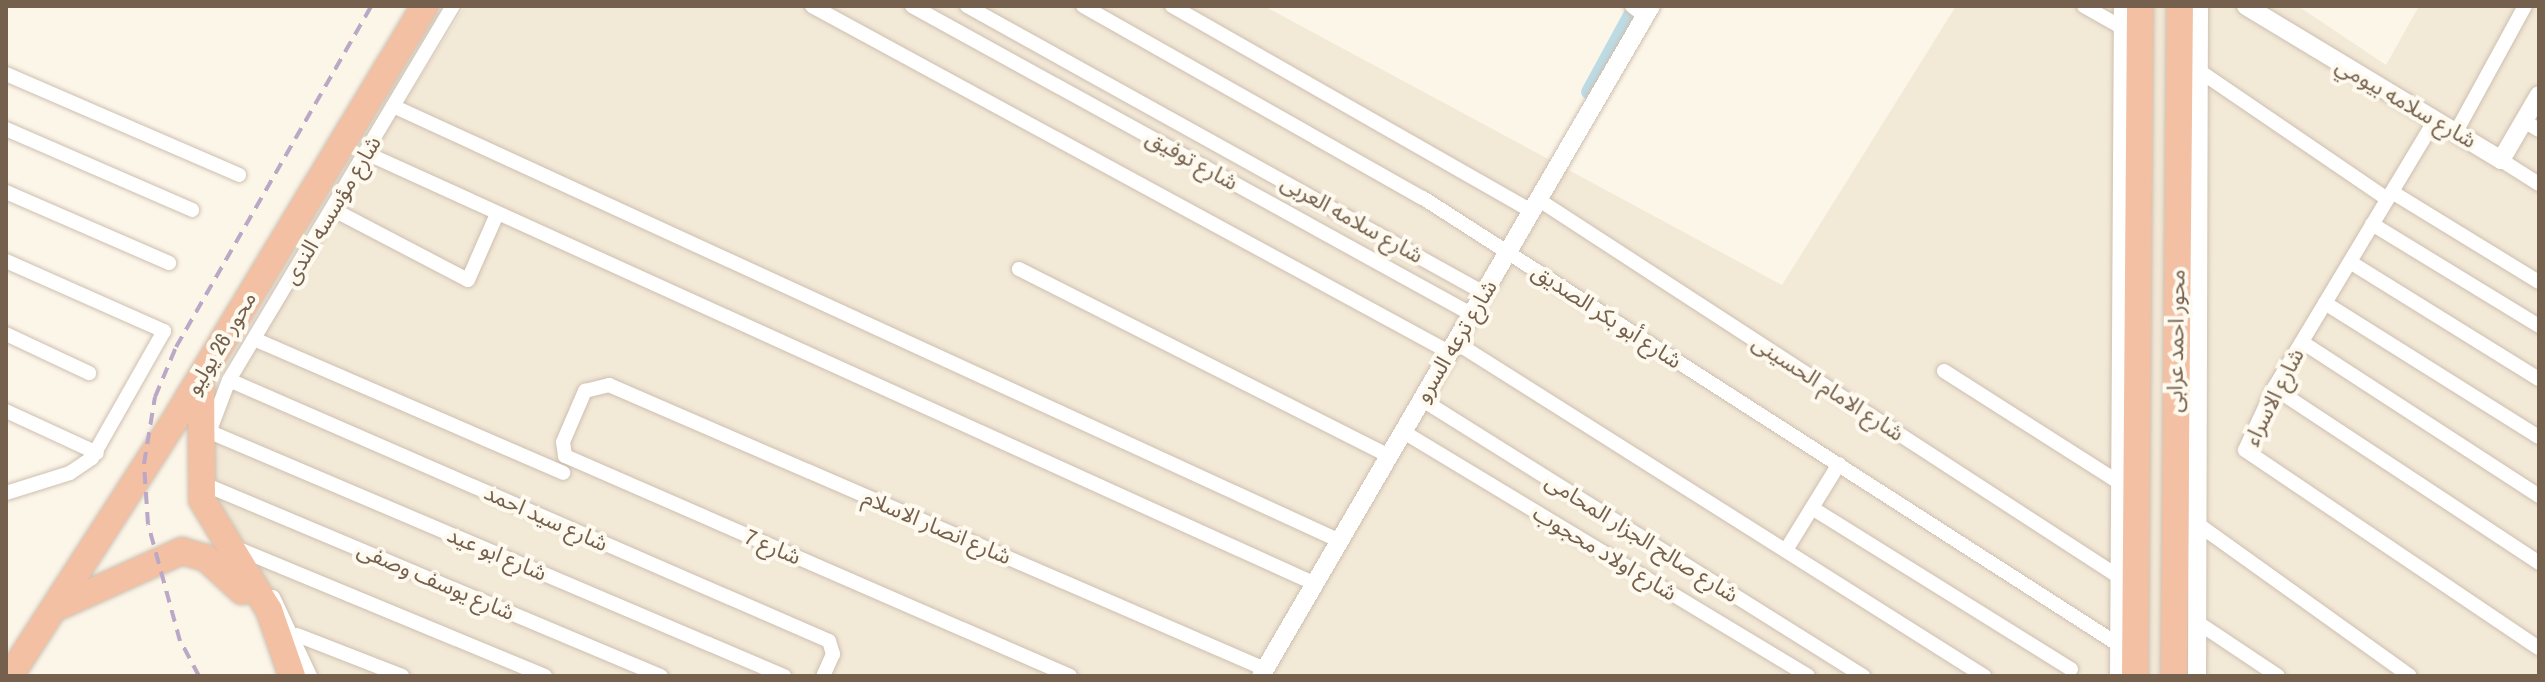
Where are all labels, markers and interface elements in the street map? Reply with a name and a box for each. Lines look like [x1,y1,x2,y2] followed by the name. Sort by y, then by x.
[2331,52,2481,154] street label: شارع سلامه بيومي
[1142,124,1242,196] street label: شارع توفيق
[277,131,387,289] street label: شارع مؤسسه الندى
[1276,169,1428,269] street label: شارع سلامه العربى
[1527,258,1687,374] street label: شارع أبو بكر الصديق
[2162,269,2190,413] street label: محور احمد عرابى
[1409,275,1503,407] street label: شارع ترعه السرو
[180,287,262,399] street label: محور 26 يوليو
[1747,329,1909,447] street label: شارع الامام الحسينى
[2238,344,2310,450] street label: شارع الاسراء
[1541,468,1743,608] street label: شارع صالح الجزار المحامى
[480,479,612,557] street label: شارع سيد احمد
[859,484,1015,570] street label: شارع انصار الاسلام
[1528,500,1682,606] street label: شارع اولاد محجوب
[443,521,551,587] street label: شارع ابو عيد
[741,524,805,570] street label: شارع 7
[353,536,519,626] street label: شارع يوسف وصفى

